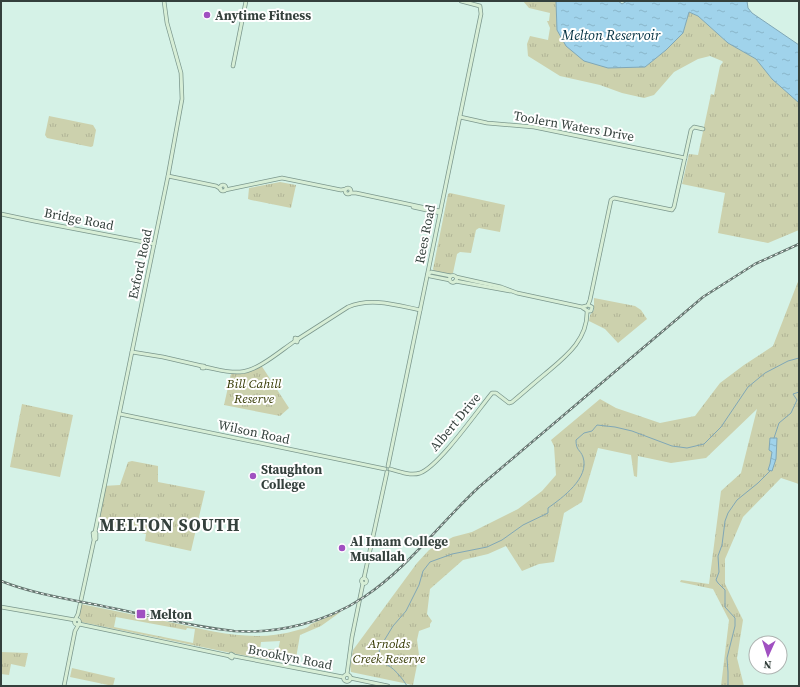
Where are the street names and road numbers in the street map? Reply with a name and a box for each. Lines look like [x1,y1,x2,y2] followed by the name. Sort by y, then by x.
[512,107,636,145] street label: Toolern Waters Drive
[411,202,439,265] street label: Rees Road
[43,204,116,234] street label: Bridge Road
[124,227,156,301] street label: Exford Road
[426,389,485,455] street label: Albert Drive
[216,416,292,448] street label: Wilson Road
[246,640,334,674] street label: Brooklyn Road

